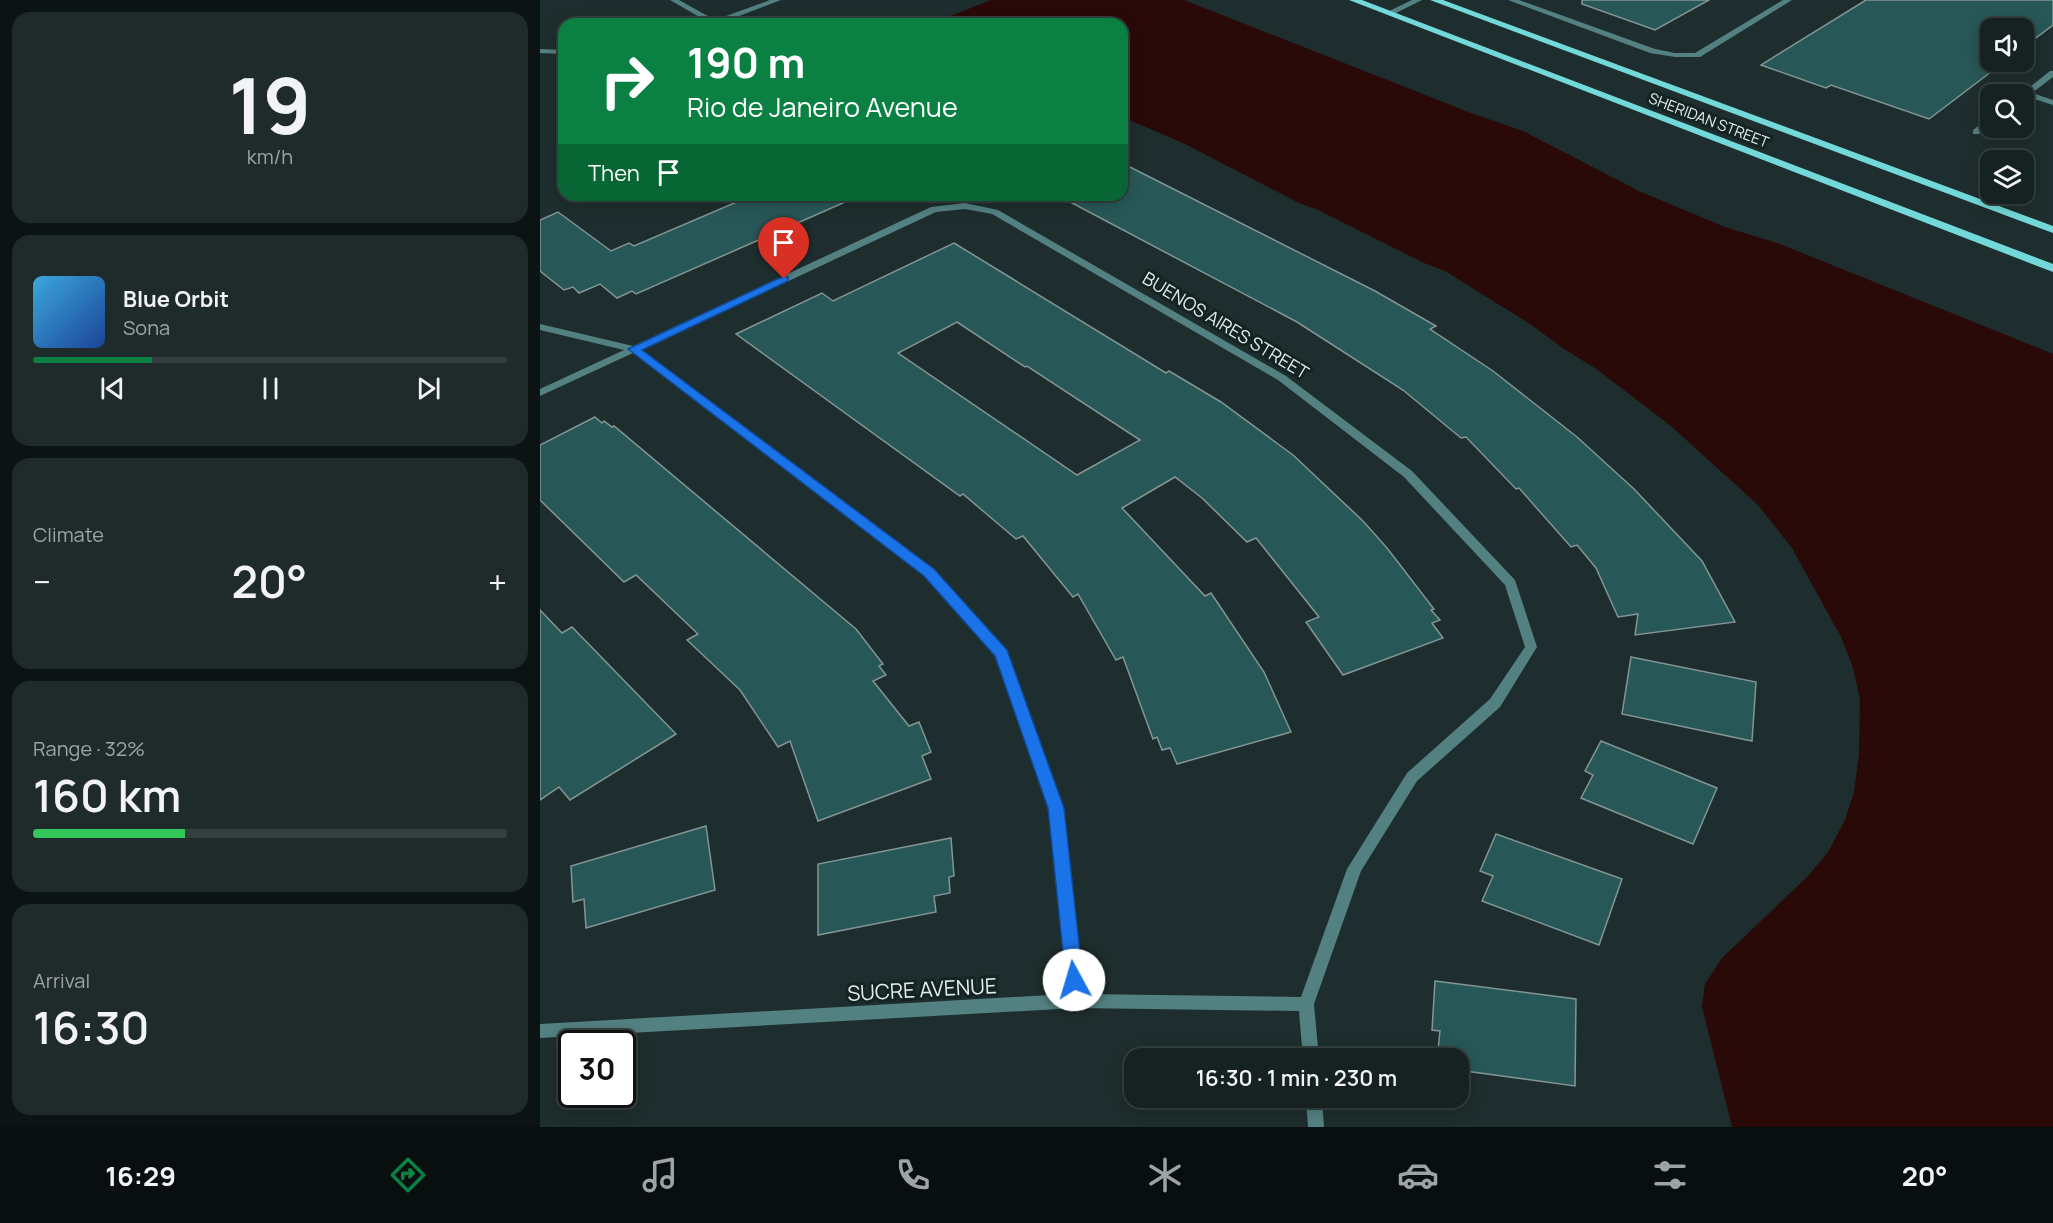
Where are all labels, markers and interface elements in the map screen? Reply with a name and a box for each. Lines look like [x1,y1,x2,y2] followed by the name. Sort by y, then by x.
[1980,18,2034,204] map controls
[1980,18,2034,72] button: sound
[687,33,805,91] text: 190 m
[588,42,666,120] icon: right
[229,51,311,157] text: 19
[1980,84,2034,138] button: search
[1646,87,1772,153] street label: SHERIDAN STREET
[687,88,958,125] text: Rio de Janeiro Avenue
[247,143,293,170] text: km/h
[1980,150,2034,204] button: layers
[652,156,685,189] icon: arrive
[588,158,640,188] text: Then
[758,217,809,279] pin
[767,226,800,259] icon: arrive
[1138,266,1314,384] street label: BUENOS AIRES STREET
[123,284,229,314] text: Blue Orbit
[123,314,170,341] text: Sona
[96,372,129,405] icon: previous
[254,372,287,405] icon: pause
[412,372,445,405] icon: next
[33,521,104,548] text: Climate
[232,550,307,612] text: 20°
[33,559,51,604] text: −
[488,559,507,604] text: +
[33,735,145,762] text: Range · 32%
[33,764,181,826] text: 160 km
[1042,948,1106,1012] position arrow
[33,967,90,994] text: Arrival
[847,971,997,1007] street label: SUCRE AVENUE
[33,996,149,1058] text: 16:30
[558,1030,636,1108] speed limit sign: 30
[1196,1063,1397,1093] text: 16:30 · 1 min · 230 m
[387,1154,429,1196] icon: directions
[639,1154,681,1196] icon: music
[892,1154,934,1196] icon: phone
[1144,1154,1186,1196] icon: climate
[1397,1154,1439,1196] icon: car
[1649,1154,1691,1196] icon: filters
[105,1157,176,1194] text: 16:29
[1902,1157,1948,1194] text: 20°

